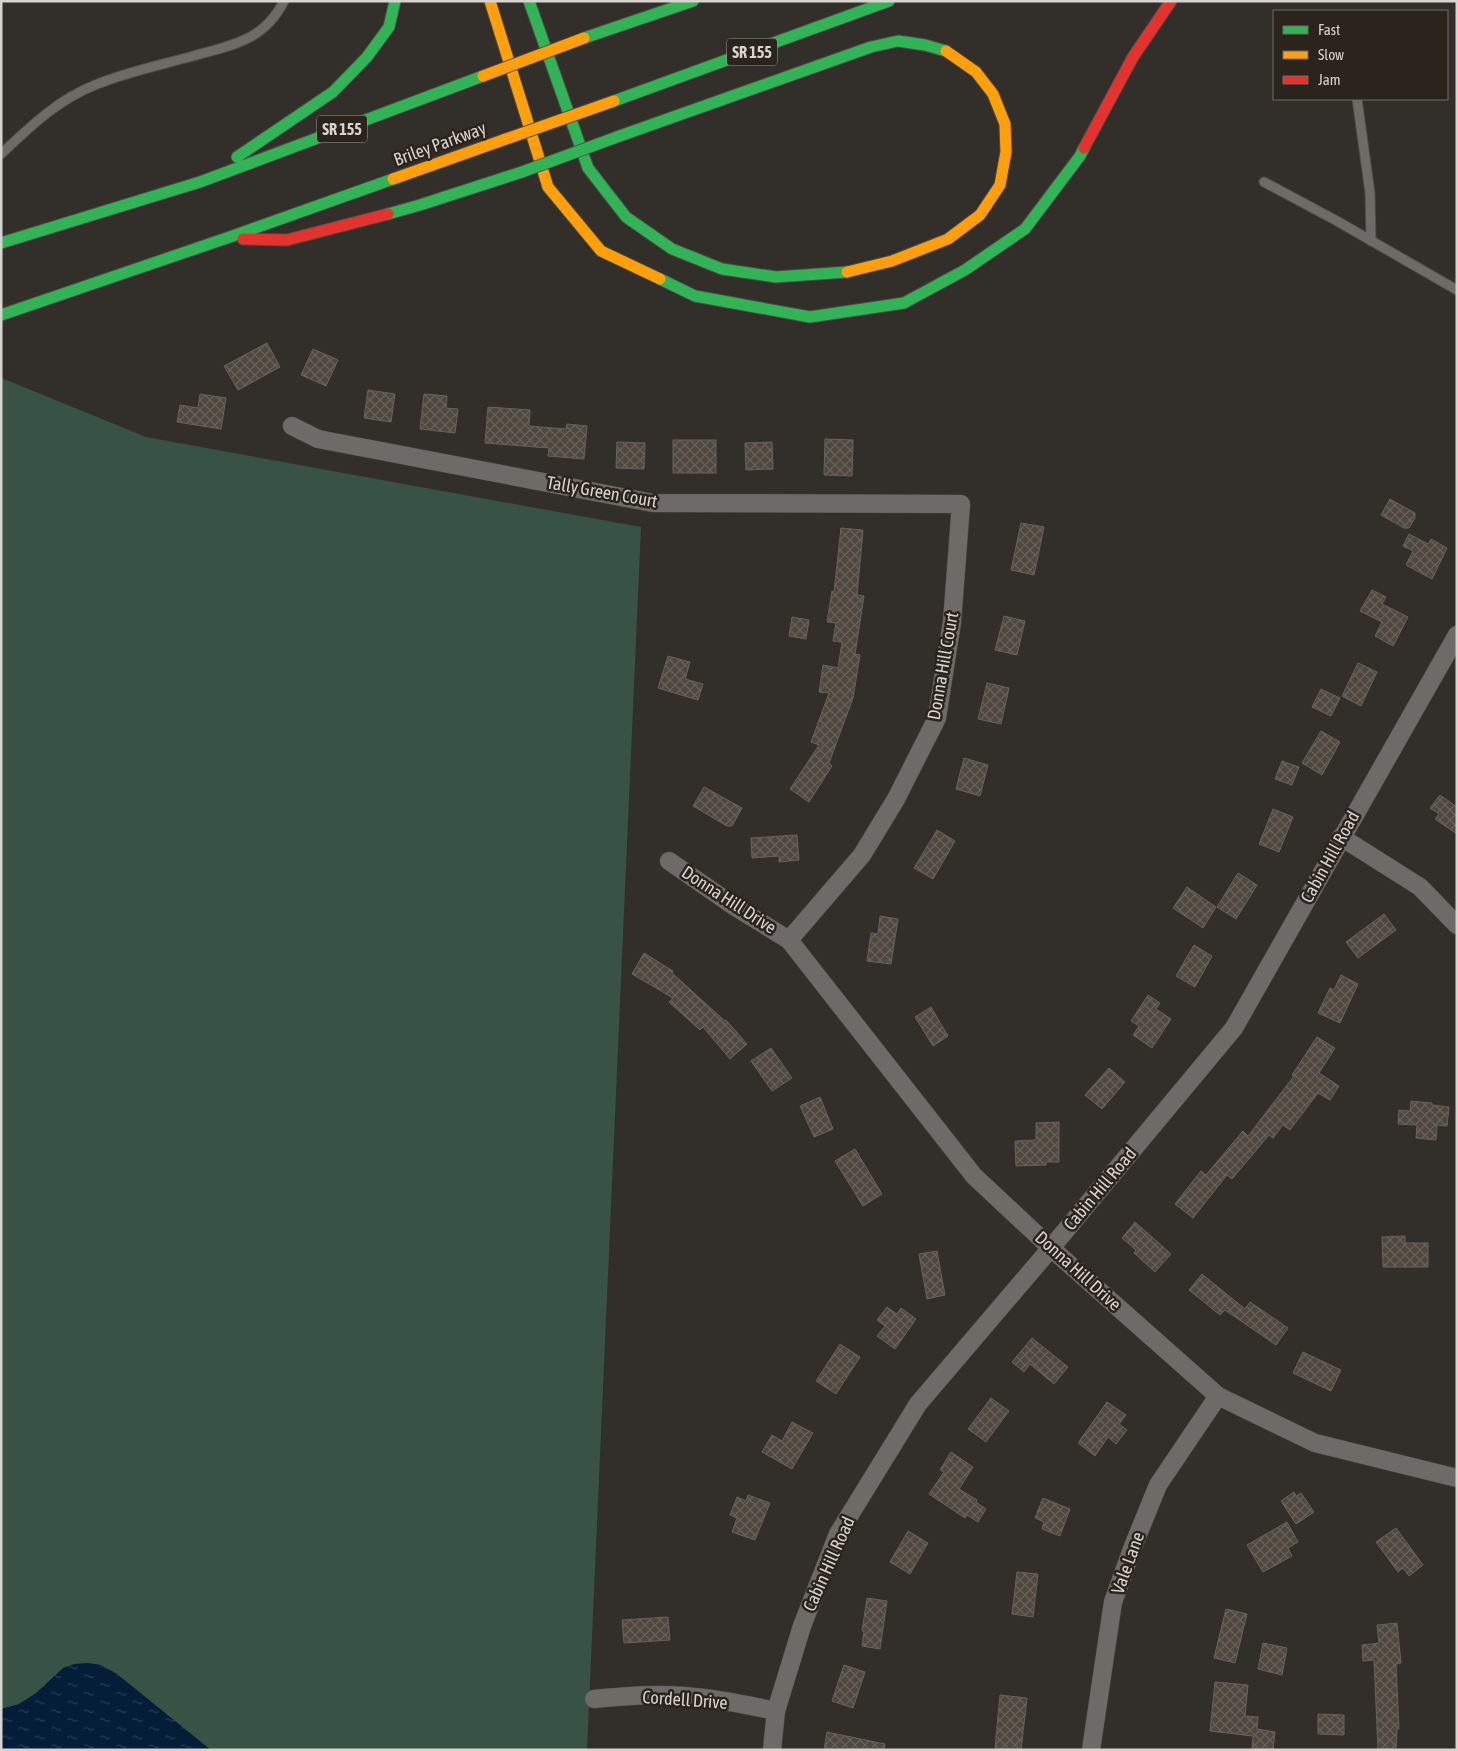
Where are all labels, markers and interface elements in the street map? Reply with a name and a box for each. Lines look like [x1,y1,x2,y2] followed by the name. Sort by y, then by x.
[1273,10,1448,100] legend
[1318,21,1340,38] text: Fast
[727,38,777,66] road number: SR 155
[1318,46,1344,63] text: Slow
[1318,71,1341,88] text: Jam
[317,116,367,142] road number: SR 155
[391,117,489,170] street label: Briley Parkway
[545,471,659,512] street label: Tally Green Court
[923,610,962,721] street label: Donna Hill Court
[1296,807,1363,906] street label: Cabin Hill Road
[678,861,780,938] street label: Donna Hill Drive
[1059,1143,1140,1234] street label: Cabin Hill Road
[1031,1227,1126,1315] street label: Donna Hill Drive
[798,1513,859,1614] street label: Cabin Hill Road
[1107,1529,1148,1597] street label: Vale Lane
[642,1686,728,1713] street label: Cordell Drive

